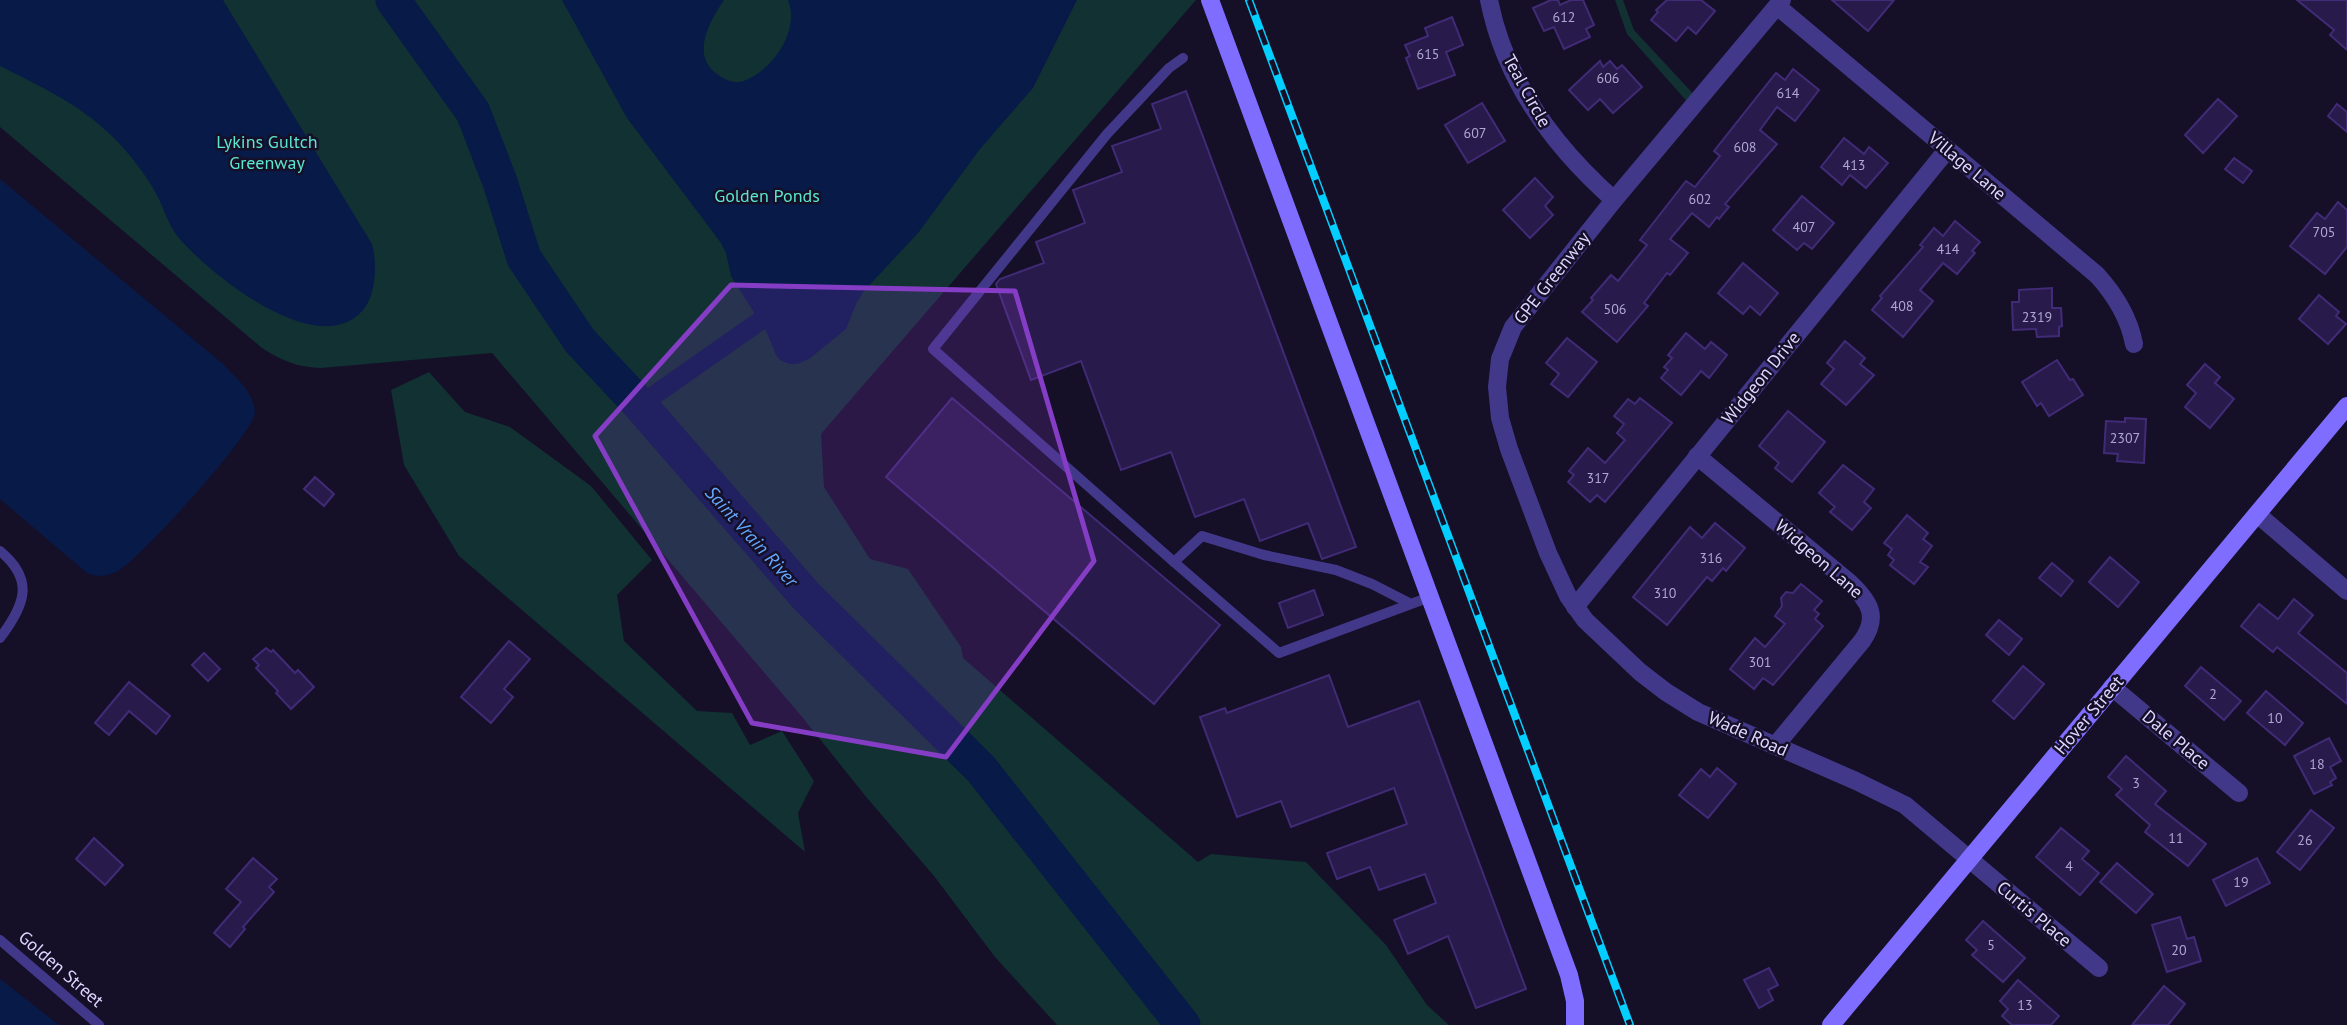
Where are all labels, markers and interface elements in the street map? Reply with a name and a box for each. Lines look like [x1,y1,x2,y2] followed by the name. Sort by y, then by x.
[1553,8,1575,26] house number: 612
[1417,45,1439,63] house number: 615
[1498,50,1557,131] street label: Teal Circle
[1597,69,1619,87] house number: 606
[1777,84,1800,102] house number: 614
[1464,124,1486,142] house number: 607
[1923,126,2011,205] street label: Village Lane
[216,130,318,174] park label: Lykins Gultch Greenway
[1734,138,1756,156] house number: 608
[1843,156,1865,174] house number: 413
[714,184,820,207] park label: Golden Ponds
[1689,190,1711,208] house number: 602
[1793,218,1815,236] house number: 407
[2313,223,2335,241] house number: 705
[1508,226,1595,329] street label: GPE Greenway
[1937,240,1960,258] house number: 414
[1891,297,1913,315] house number: 408
[1604,300,1626,318] house number: 506
[2022,308,2052,326] house number: 2319
[1716,327,1805,429] street label: Widgeon Drive
[2110,429,2140,447] house number: 2307
[1587,469,1609,487] house number: 317
[700,481,805,593] water label: Saint Vrain River
[1771,514,1868,603] street label: Widgeon Lane
[1700,549,1722,567] house number: 316
[1654,584,1677,602] house number: 310
[1749,653,1771,671] house number: 301
[2049,670,2128,759] street label: Hover Street
[2209,685,2217,703] house number: 2
[2138,705,2215,774] street label: Dale Place
[1705,706,1792,761] street label: Wade Road
[2267,709,2283,727] house number: 10
[2309,755,2325,773] house number: 18
[2132,774,2140,792] house number: 3
[2168,829,2184,847] house number: 11
[2297,831,2313,849] house number: 26
[2065,857,2073,875] house number: 4
[2233,873,2249,891] house number: 19
[1992,876,2076,952] street label: Curtis Place
[14,925,109,1012] street label: Golden Street
[1987,936,1995,954] house number: 5
[2171,941,2187,959] house number: 20
[2017,996,2033,1014] house number: 13

